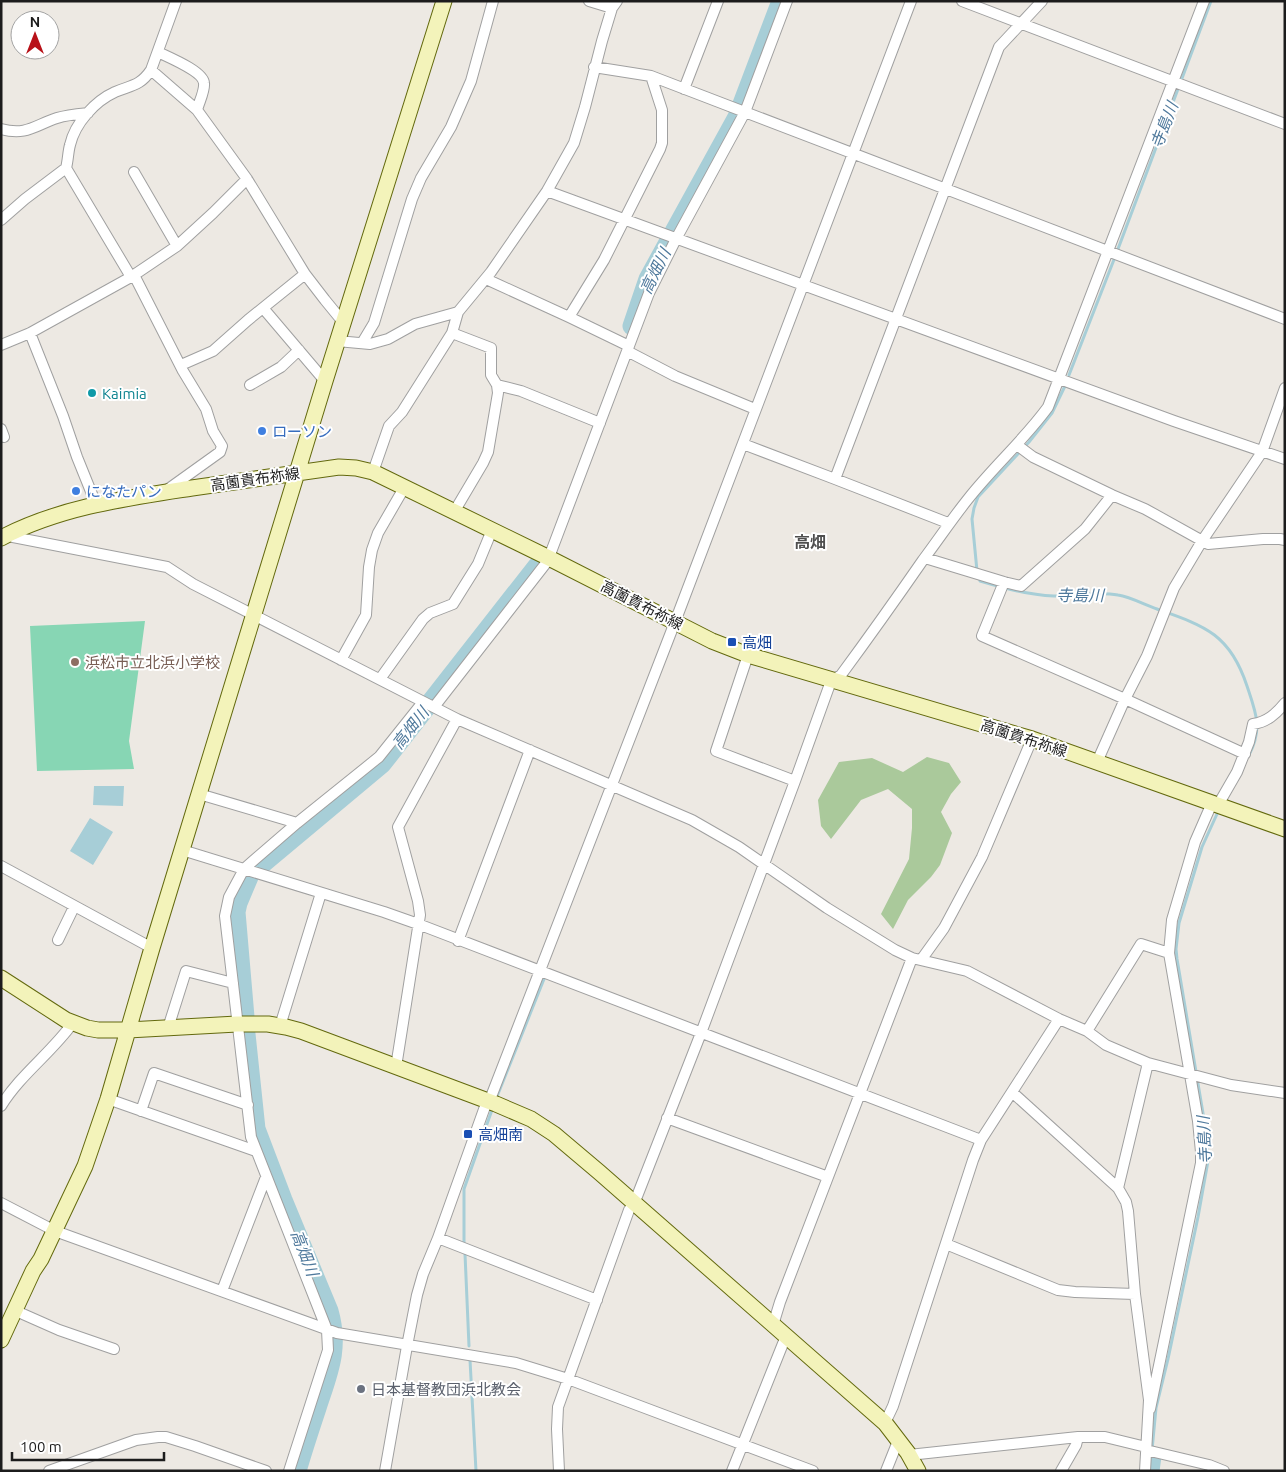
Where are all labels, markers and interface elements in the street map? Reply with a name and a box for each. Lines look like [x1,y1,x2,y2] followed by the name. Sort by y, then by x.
[10,10,60,60] north arrow
[30,14,40,30] text: N
[1147,98,1182,151] water label: 寺島川
[636,244,674,297] water label: 高畑川
[102,385,147,402] place label: Kaimia
[86,387,98,399] marker: Kaimia
[272,423,332,440] place label: ローソン
[256,425,268,437] marker: ローソン
[209,464,301,494] street label: 高薗貴布祢線
[86,483,162,500] place label: になたパン
[70,485,82,497] marker: になたパン
[794,533,826,551] district label: 高畑
[598,577,686,633] street label: 高薗貴布祢線
[1056,586,1106,604] water label: 寺島川
[742,634,772,651] place label: 高畑
[726,636,738,648] marker: 高畑
[85,654,220,671] place label: 浜松市立北浜小学校
[69,656,81,668] marker: 浜松市立北浜小学校
[388,702,433,752] water label: 高畑川
[979,716,1069,760] street label: 高薗貴布祢線
[1194,1114,1214,1164] water label: 寺島川
[478,1126,523,1143] place label: 高畑南
[462,1128,474,1140] marker: 高畑南
[288,1227,323,1280] water label: 高畑川
[371,1381,521,1398] place label: 日本基督教団浜北教会
[355,1383,367,1395] marker: 日本基督教団浜北教会
[12,1430,165,1462] scale bar
[20,1438,62,1455] text: 100 m

